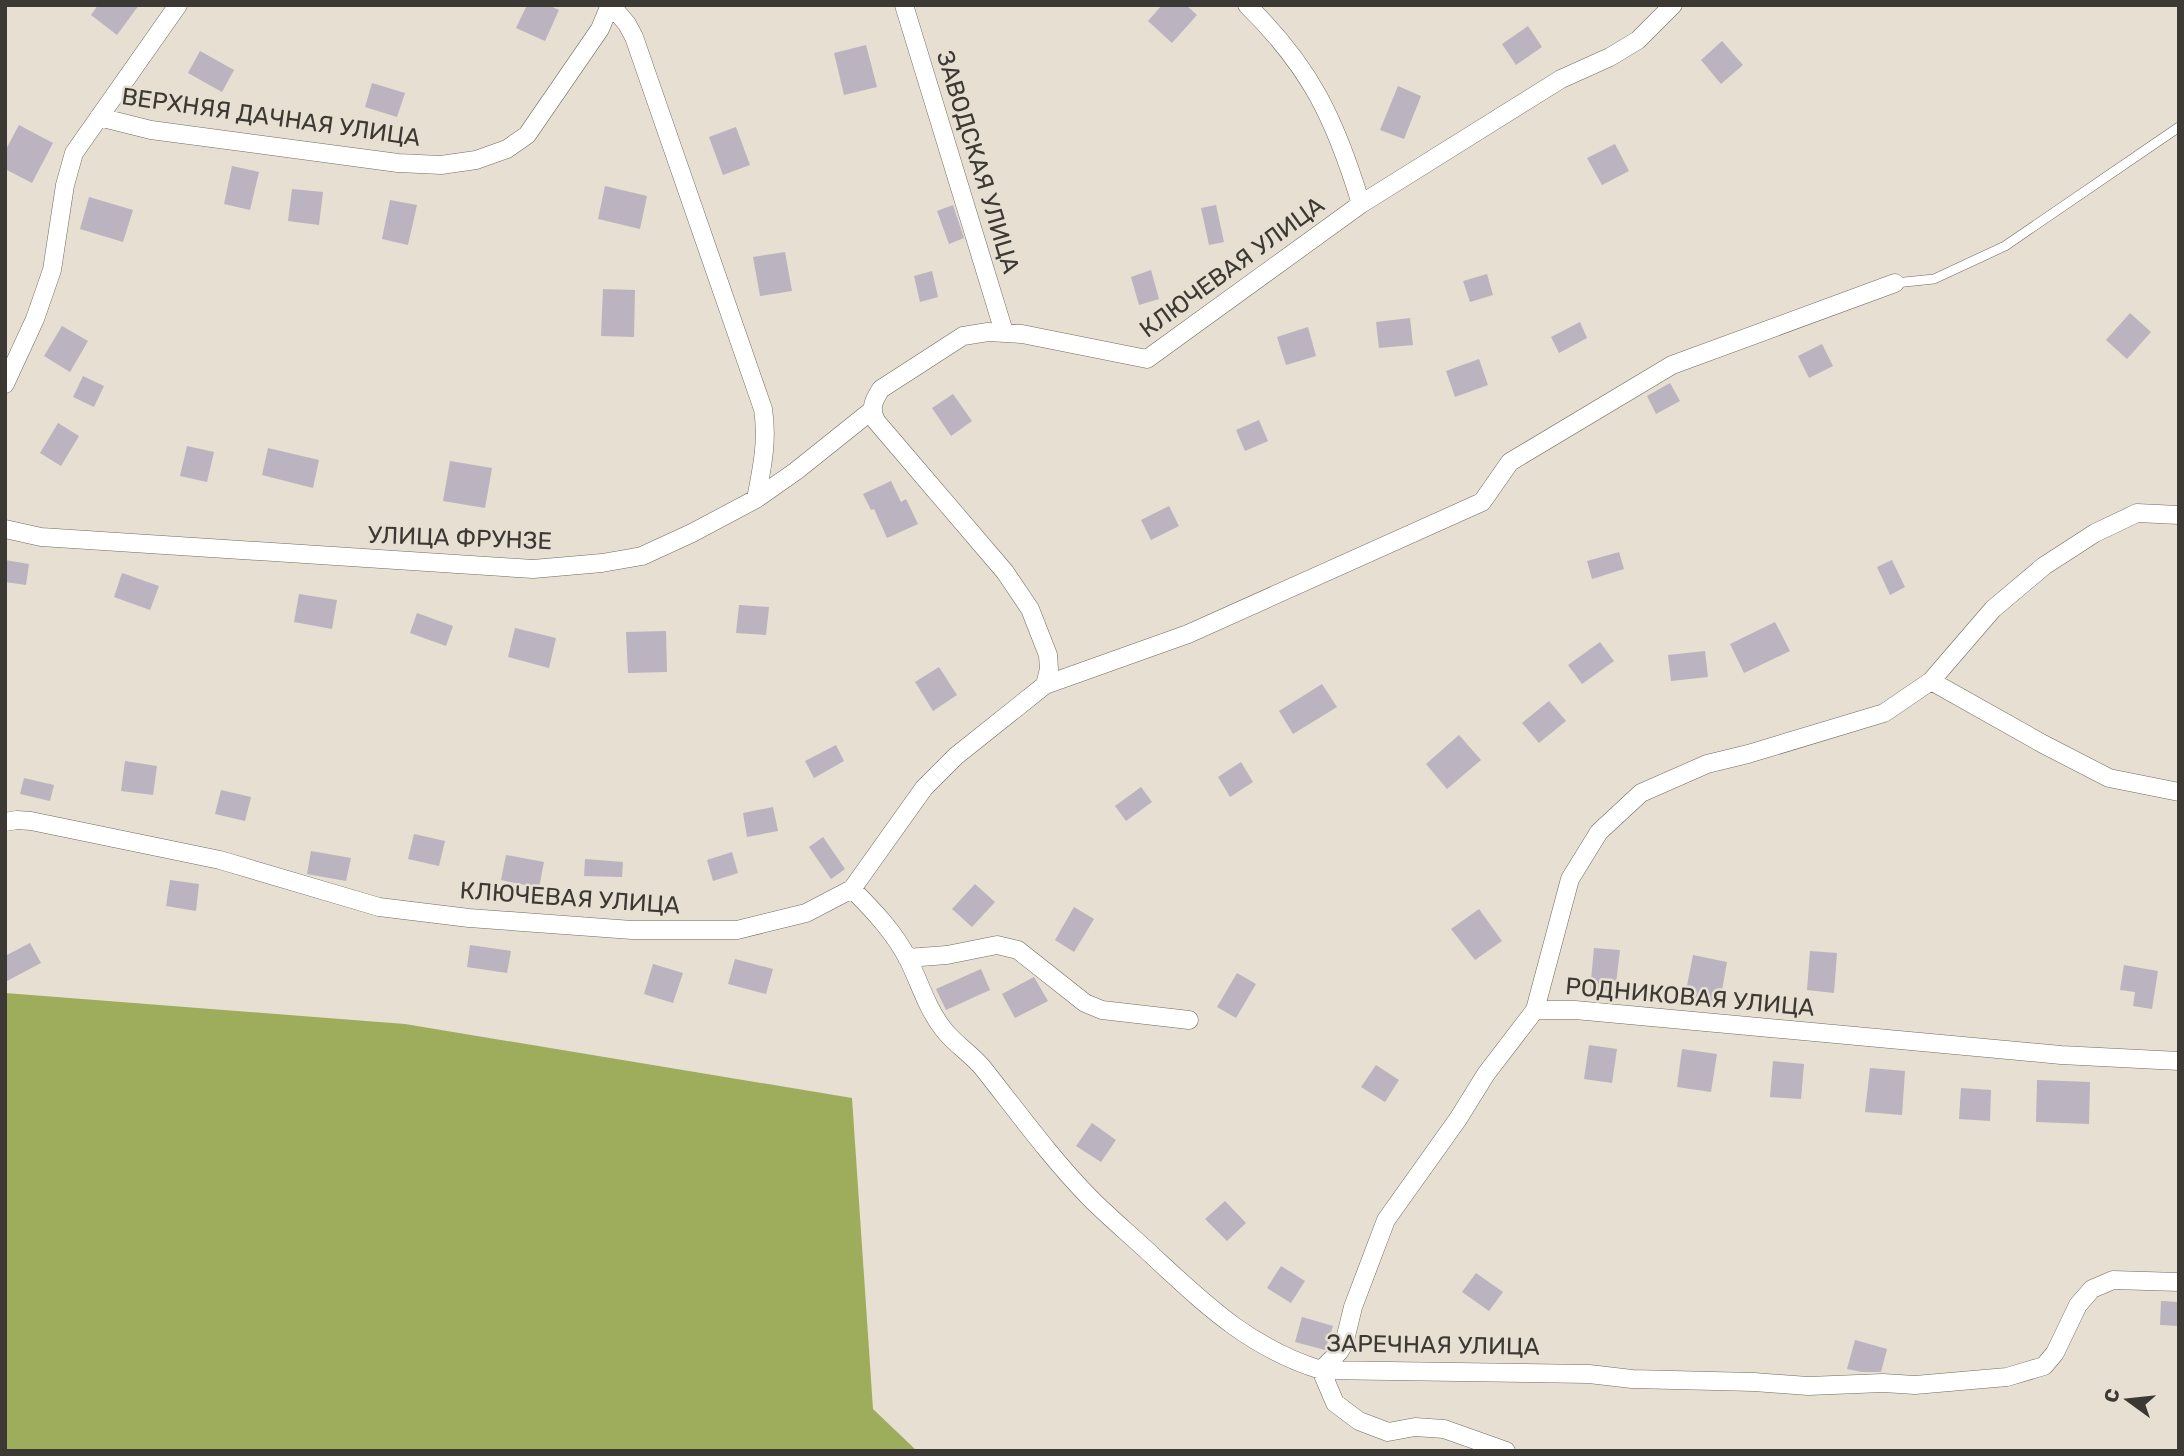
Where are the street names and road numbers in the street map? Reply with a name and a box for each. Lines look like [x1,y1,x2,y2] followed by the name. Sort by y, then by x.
[931,47,1025,277] street label: ЗАВОДСКАЯ УЛИЦА
[120,82,422,152] street label: ВЕРХНЯЯ ДАЧНАЯ УЛИЦА
[1134,191,1330,343] street label: КЛЮЧЕВАЯ УЛИЦА
[367,521,553,555] street label: УЛИЦА ФРУНЗЕ
[459,876,681,920] street label: КЛЮЧЕВАЯ УЛИЦА
[1564,972,1816,1022] street label: РОДНИКОВАЯ УЛИЦА
[1326,1329,1540,1361] street label: ЗАРЕЧНАЯ УЛИЦА

